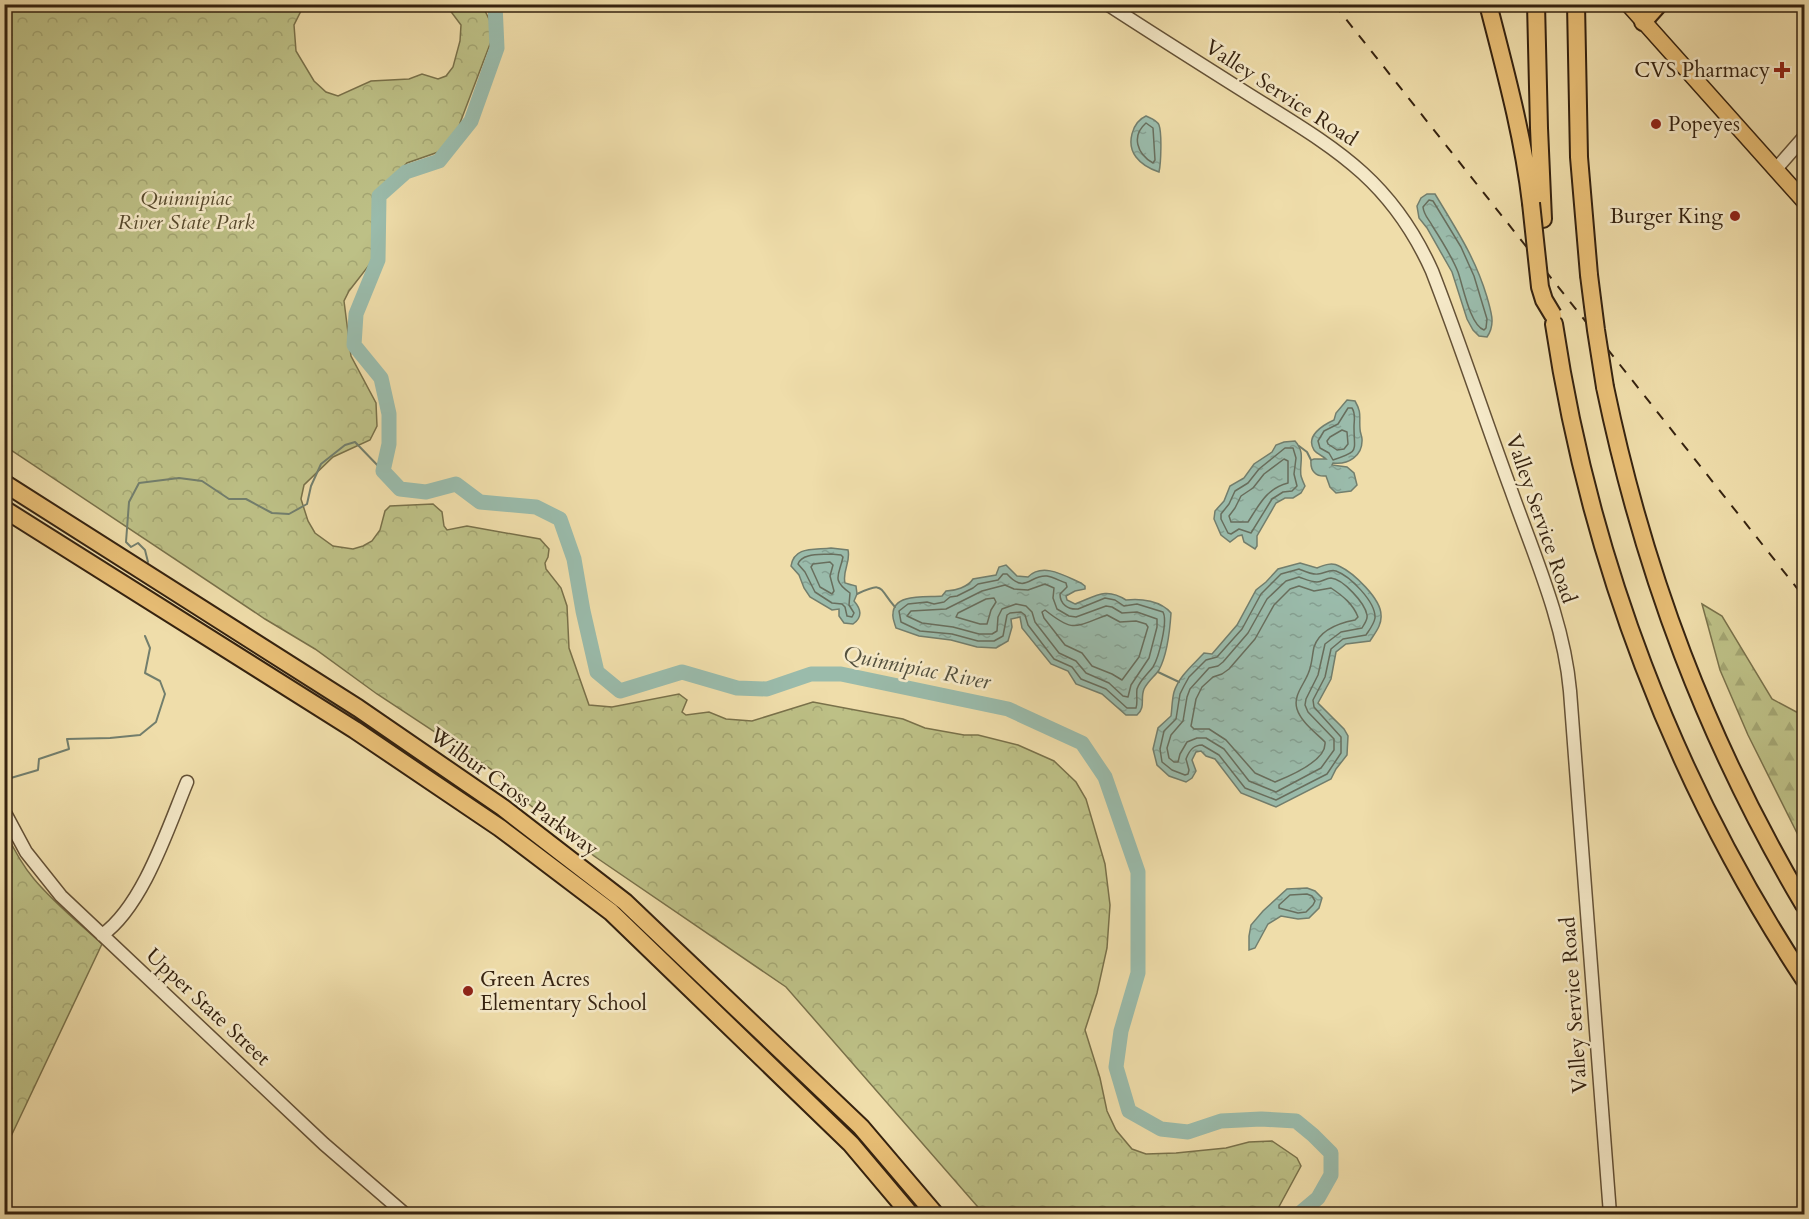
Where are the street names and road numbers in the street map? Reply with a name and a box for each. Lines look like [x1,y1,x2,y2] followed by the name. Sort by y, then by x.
[1199,33,1363,153] street label: Valley Service Road
[1499,431,1583,607] street label: Valley Service Road
[423,720,605,863] street label: Wilbur Cross Parkway
[1553,916,1595,1094] street label: Valley Service Road
[139,942,277,1073] street label: Upper State Street

